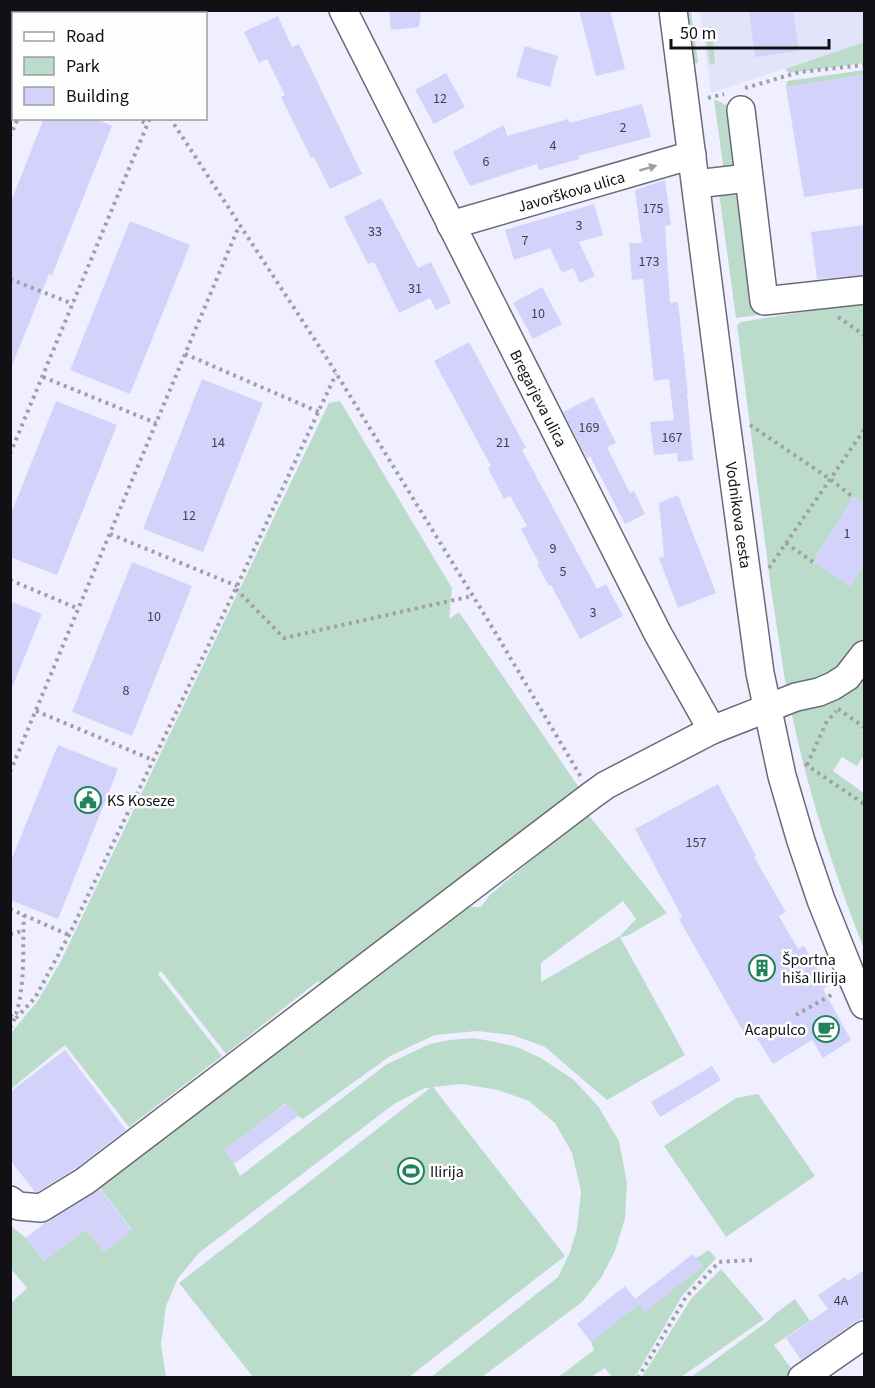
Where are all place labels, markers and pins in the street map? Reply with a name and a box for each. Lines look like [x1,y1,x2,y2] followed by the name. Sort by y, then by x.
[73,785,103,815] public building icon: KS Koseze
[107,790,175,812] place label: KS Koseze
[782,949,846,989] place label: Športna hiša Ilirija
[747,953,777,983] building icon: Športna hiša Ilirija
[811,1014,841,1044] cafe icon: Acapulco
[745,1019,806,1041] place label: Acapulco
[396,1156,426,1186] sports icon: Ilirija
[430,1161,464,1183] place label: Ilirija

